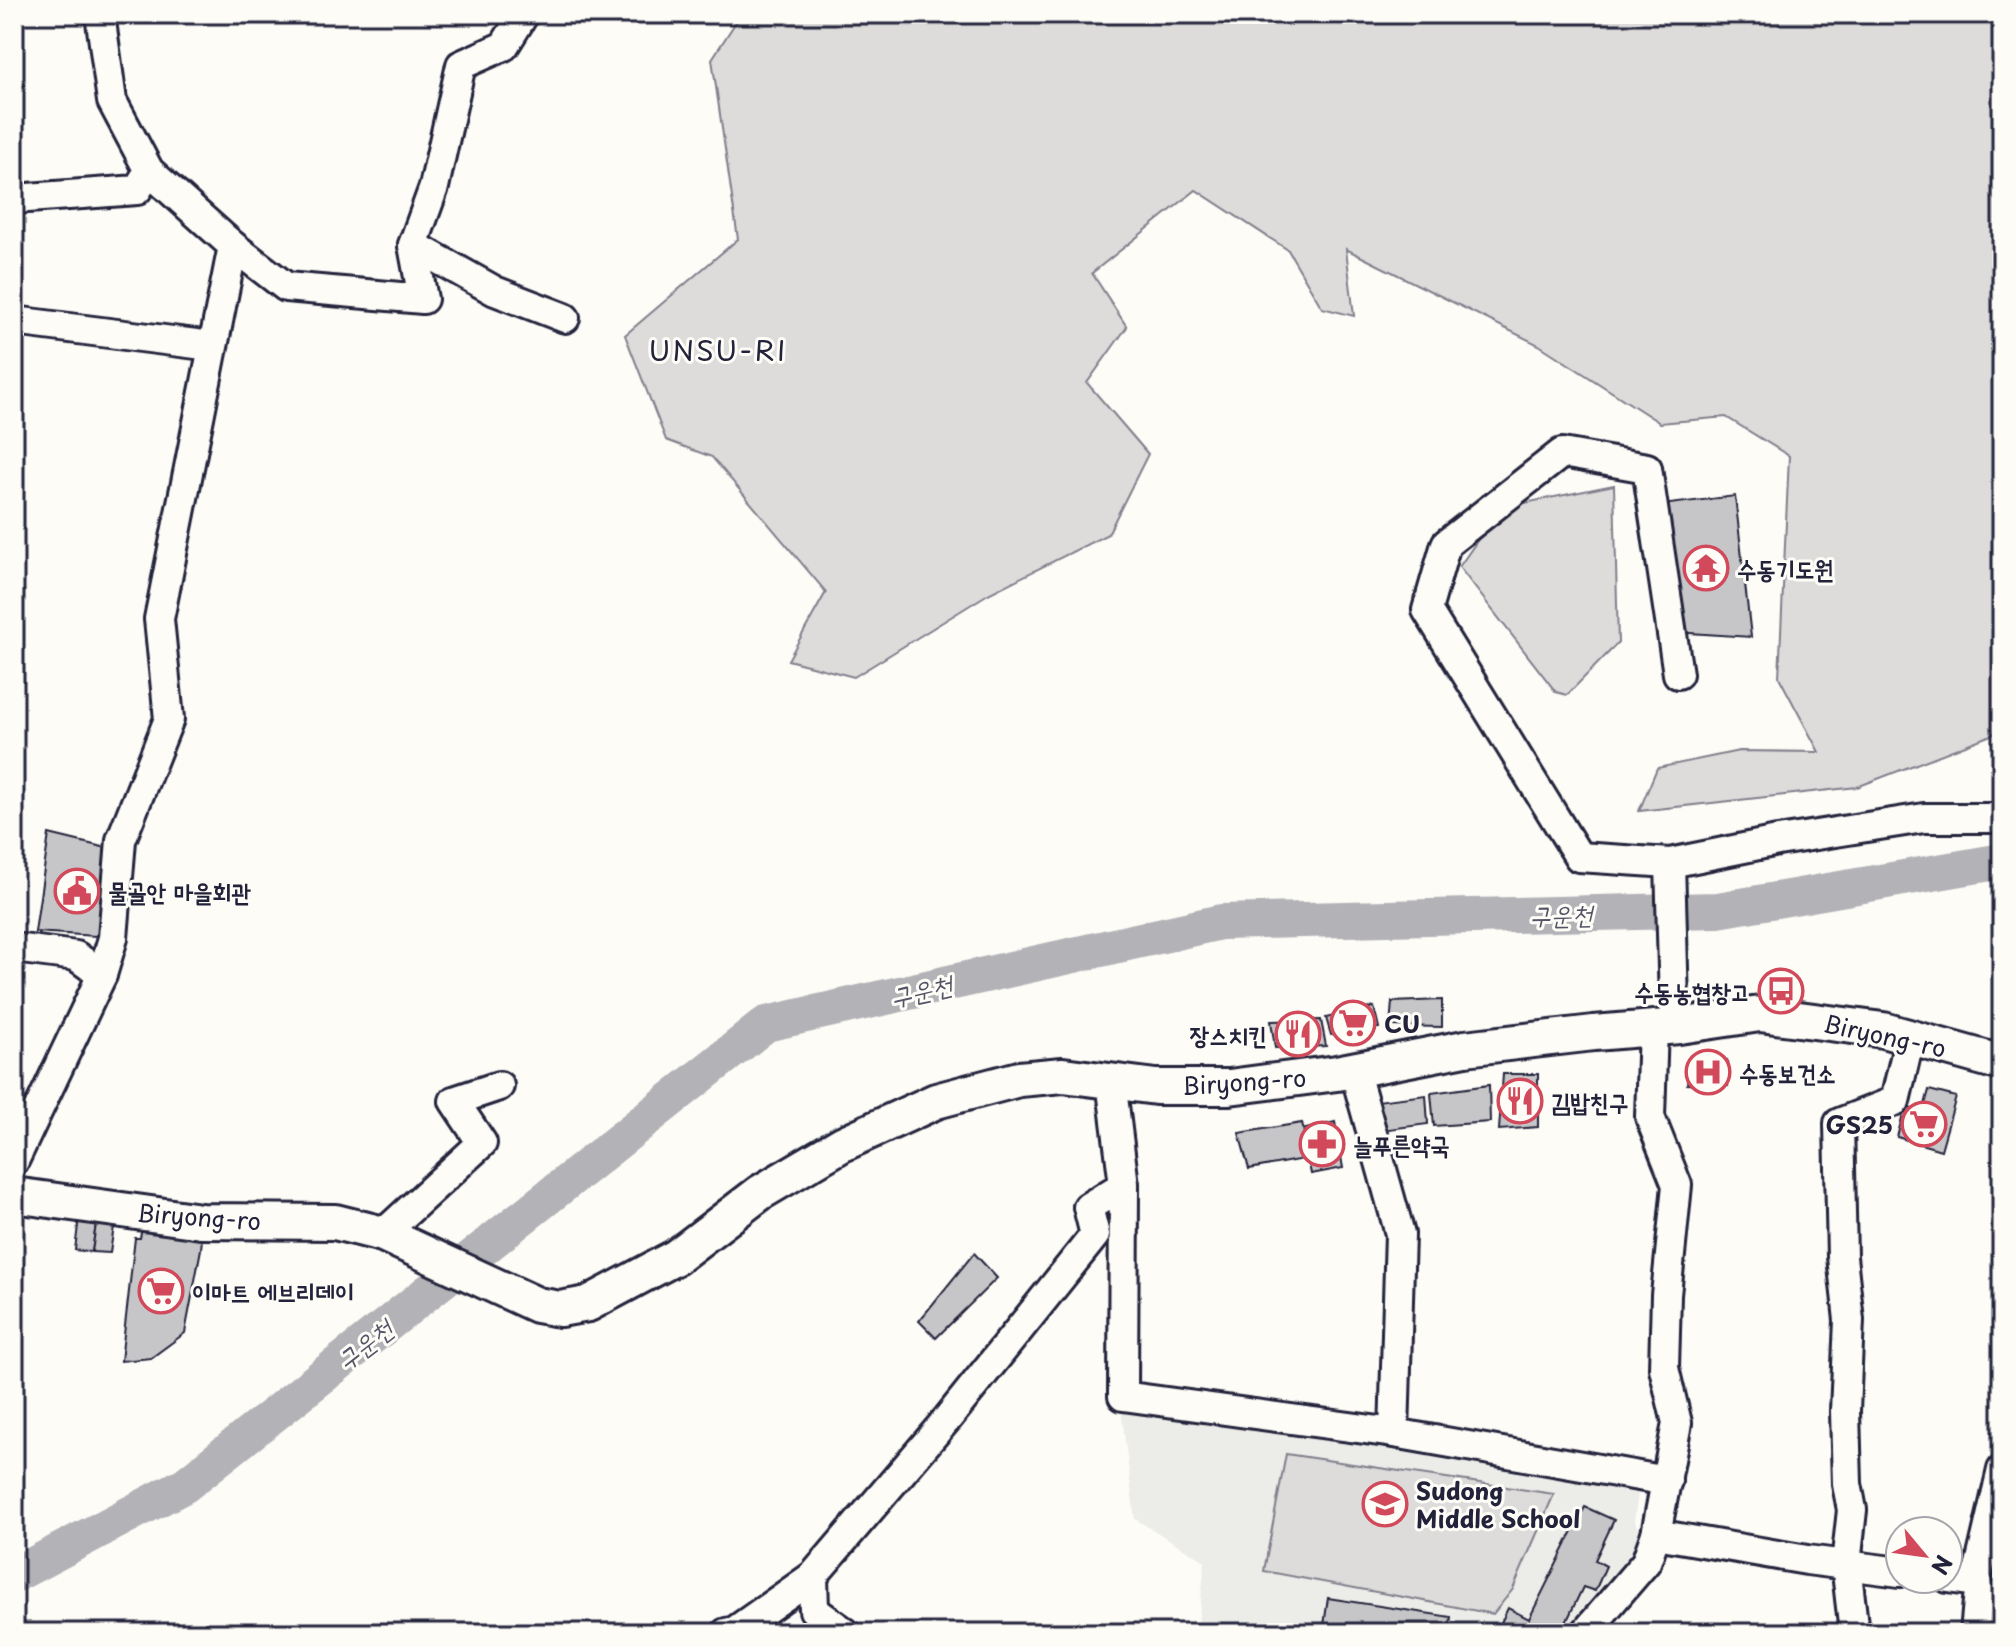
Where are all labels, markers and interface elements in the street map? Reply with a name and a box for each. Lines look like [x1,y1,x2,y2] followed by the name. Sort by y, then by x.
[648,328,788,371] district label: UNSU-RI
[1682,544,1730,592] temple icon: 수동기도원
[1737,550,1834,586] place label: 수동기도원
[53,867,101,915] public building icon: 물골안 마을회관
[108,873,252,909] place label: 물골안 마을회관
[1529,894,1596,934] water label: 구운천
[886,963,959,1016] water label: 구운천
[1757,967,1805,1015] bus stop icon: 수동농협창고
[1634,973,1750,1009] place label: 수동농협창고
[1329,999,1377,1047] supermarket icon: CU
[1820,1004,1950,1066] street label: Biryong-ro
[1384,1005,1420,1041] place label: CU
[1274,1010,1322,1058] restaurant icon: 장스치킨
[1190,1016,1267,1052] place label: 장스치킨
[1684,1048,1732,1096] hospital icon: 수동보건소
[1739,1054,1836,1090] place label: 수동보건소
[1181,1059,1307,1103] street label: Biryong-ro
[1496,1077,1544,1125] restaurant icon: 김밥친구
[1551,1083,1628,1119] place label: 김밥친구
[1900,1100,1948,1148] supermarket icon: GS25
[1826,1106,1893,1142] place label: GS25
[1298,1120,1346,1168] pharmacy icon: 늘푸른약국
[1353,1126,1450,1162] place label: 늘푸른약국
[136,1194,262,1238] street label: Biryong-ro
[137,1267,185,1315] supermarket icon: 이마트 에브리데이
[192,1273,354,1309] place label: 이마트 에브리데이
[327,1307,403,1379] water label: 구운천
[1416,1472,1580,1536] place label: Sudong Middle School
[1361,1480,1409,1528] school or university icon: Sudong Middle School
[1884,1515,1964,1595] north arrow
[1924,1550,1961,1581] text: N

